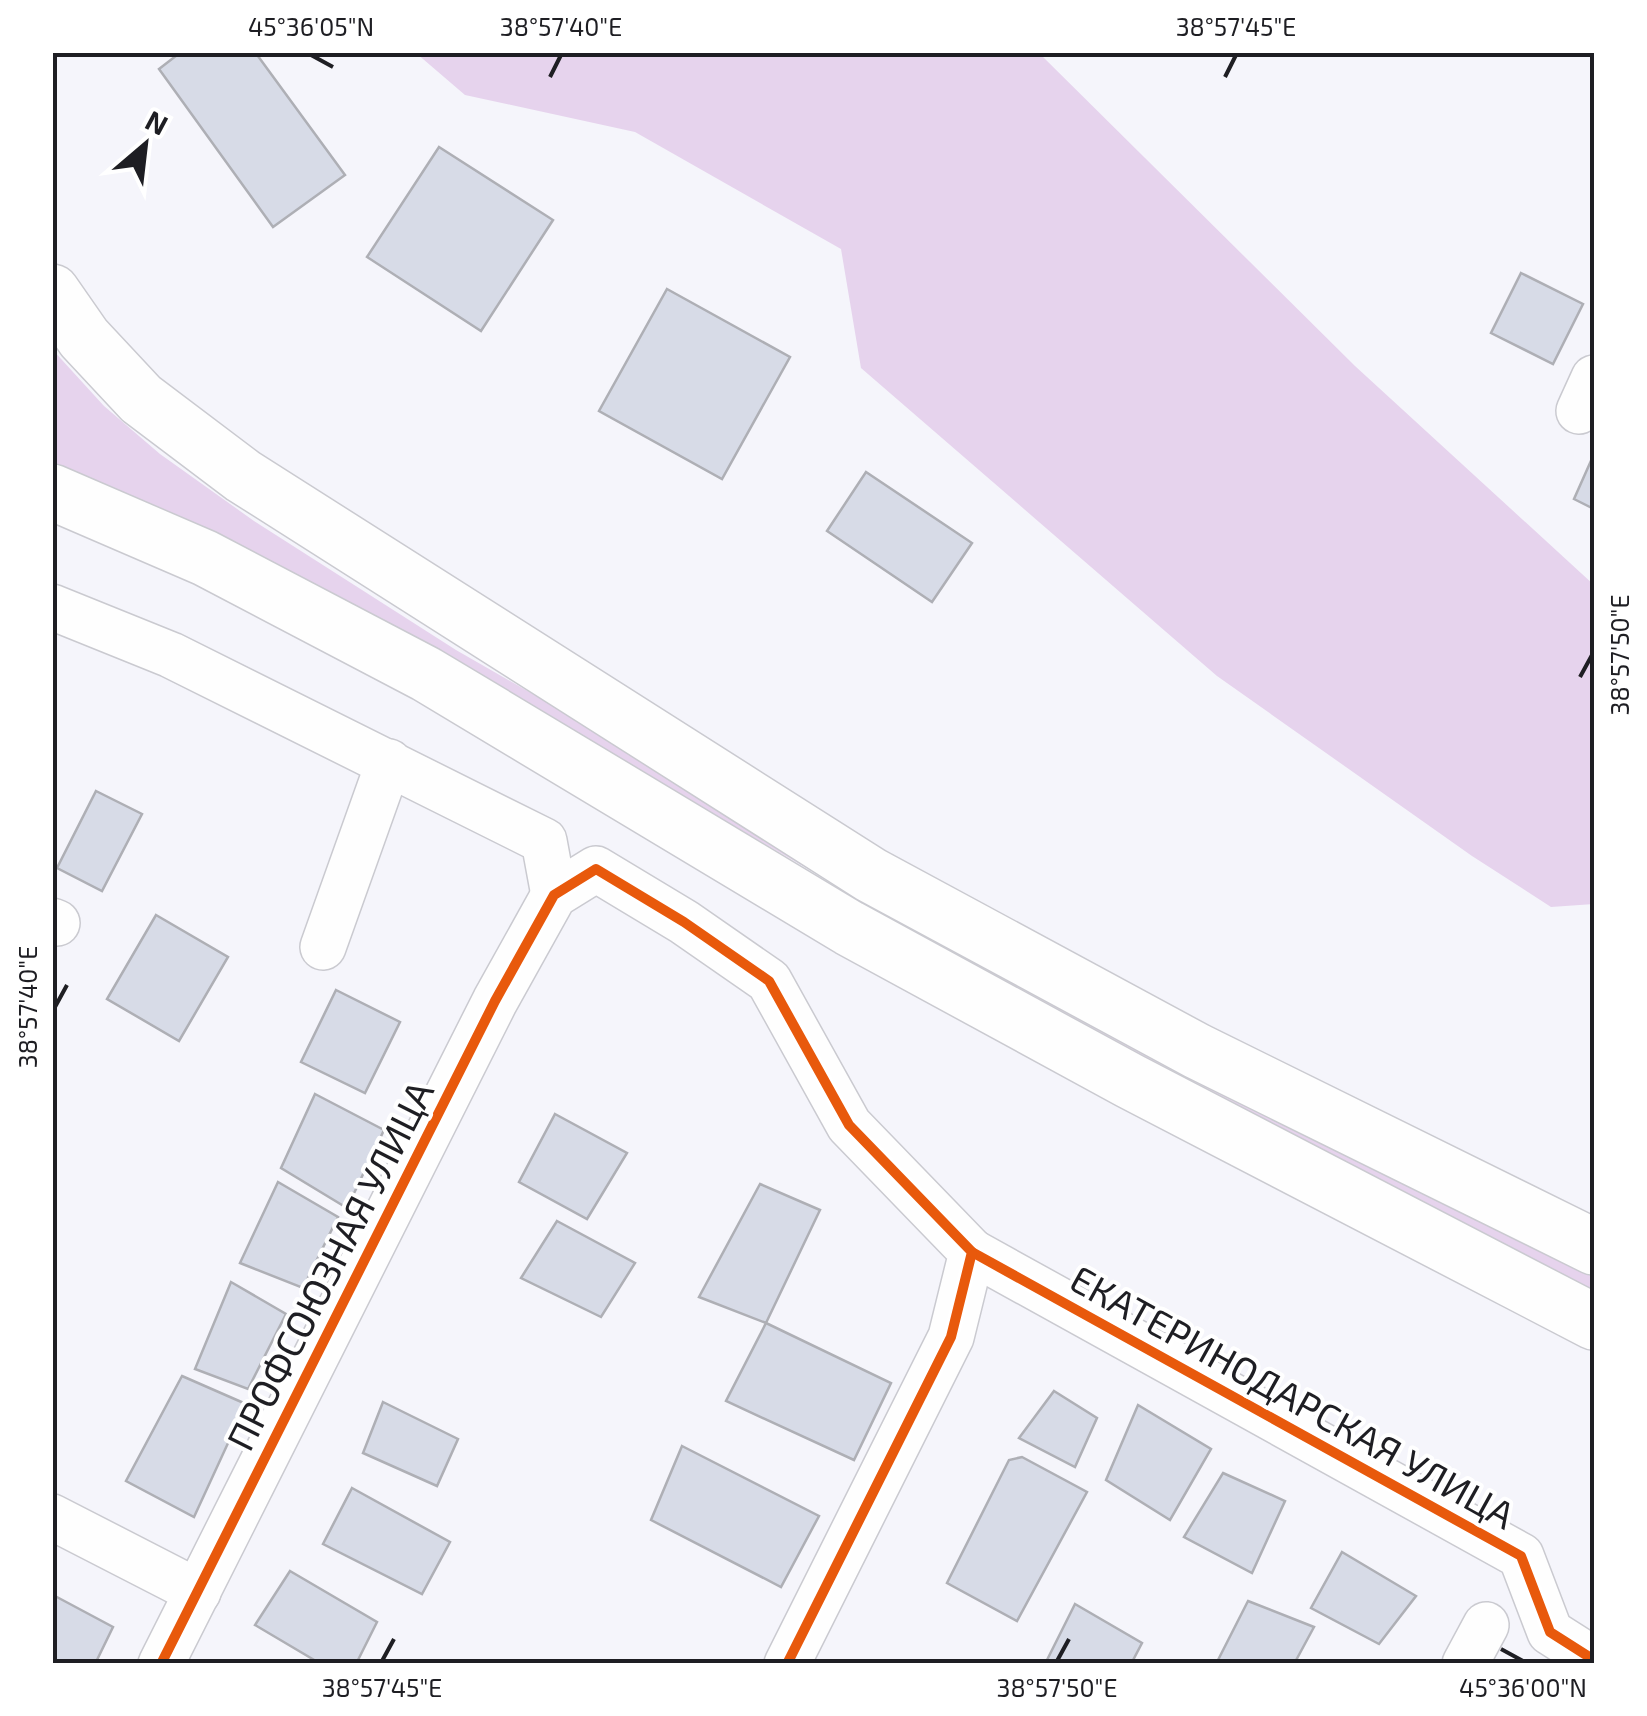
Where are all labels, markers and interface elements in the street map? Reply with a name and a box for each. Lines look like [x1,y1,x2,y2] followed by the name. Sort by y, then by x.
[248,11,374,41] text: 45°36'05"N
[500,11,622,41] text: 38°57'40"E
[1176,11,1296,41] text: 38°57'45"E
[95,95,195,195] north arrow
[140,102,174,142] text: N
[1604,595,1634,715] text: 38°57'50"E
[12,946,42,1068] text: 38°57'40"E
[216,1072,442,1457] street label: ПРОФСОЮЗНАЯ УЛИЦА
[1063,1255,1523,1538] street label: ЕКАТЕРИНОДАРСКАЯ УЛИЦА
[322,1672,442,1702] text: 38°57'45"E
[997,1672,1117,1702] text: 38°57'50"E
[1459,1672,1587,1702] text: 45°36'00"N

